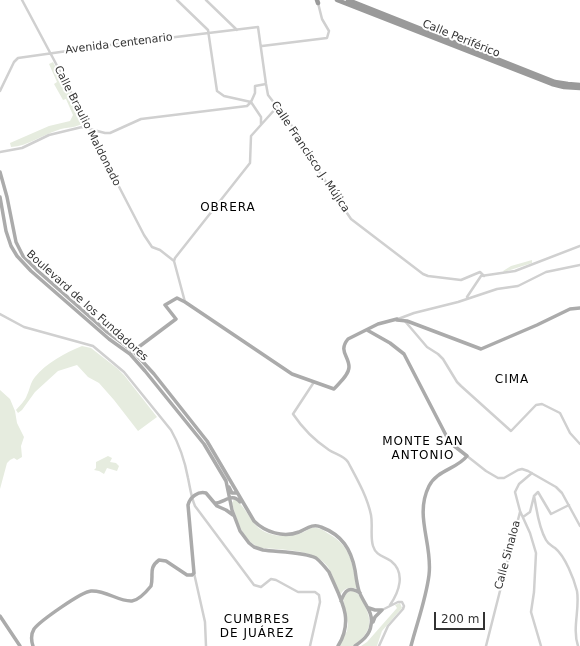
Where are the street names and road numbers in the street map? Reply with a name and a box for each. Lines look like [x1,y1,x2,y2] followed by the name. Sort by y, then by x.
[420,17,502,61] street label: Calle Periférico
[65,31,173,57] street label: Avenida Centenario
[51,64,123,188] street label: Calle Braulio Maldonado
[268,99,352,215] street label: Calle Francisco J. Mújica
[23,248,151,364] street label: Boulevard de los Fundadores
[492,519,524,591] street label: Calle Sinaloa

